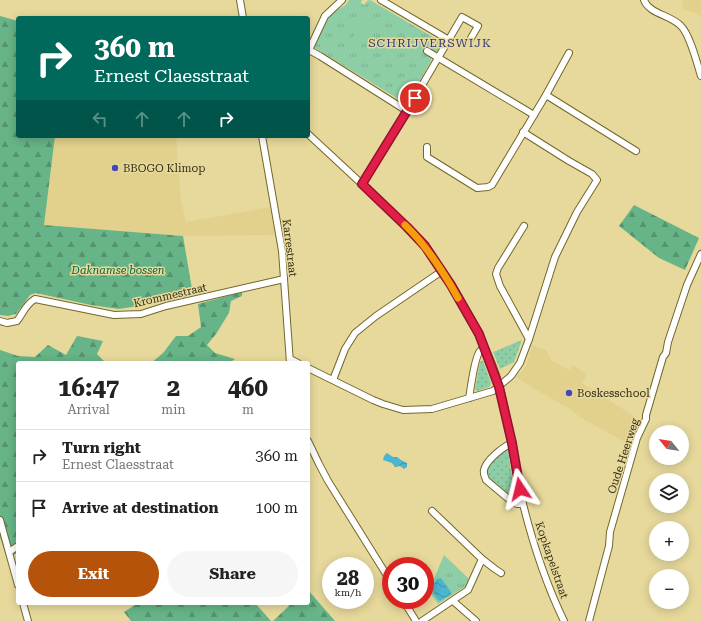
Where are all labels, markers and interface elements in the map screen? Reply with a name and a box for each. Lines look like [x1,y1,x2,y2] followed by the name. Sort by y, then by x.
[94,31,175,64] text: 360 m
[28,32,80,84] icon: right
[368,36,492,50] district label: SCHRIJVERSWIJK
[94,65,249,86] text: Ernest Claesstraat
[398,81,432,115] pin
[404,87,426,109] icon: arrive
[89,108,111,130] icon: left
[131,108,153,130] icon: ahead
[173,108,195,130] icon: ahead
[215,108,237,130] icon: right
[123,162,205,175] place label: BBOGO Klimop
[110,163,120,173] marker: BBOGO Klimop
[279,218,300,278] street label: Karrestraat
[70,264,165,277] park label: Daknamse bossen
[132,281,208,310] street label: Krommestraat
[58,374,119,402] text: 16:47
[167,374,180,402] text: 2
[228,374,268,402] text: 460
[577,387,650,400] place label: Boskesschool
[564,388,574,398] marker: Boskesschool
[68,402,110,417] text: Arrival
[161,402,186,417] text: min
[242,402,254,417] text: m
[605,416,642,495] street label: Oude Heerweg
[649,425,689,465] north arrow
[649,425,689,609] map controls
[62,439,141,457] text: Turn right
[28,445,50,467] icon: right
[255,447,298,465] text: 360 m
[62,457,174,472] text: Ernest Claesstraat
[499,468,541,510] position arrow
[649,473,689,513] button: layers
[28,497,50,519] icon: arrive
[62,499,218,517] text: Arrive at destination
[255,499,298,517] text: 100 m
[532,520,571,600] street label: Kopkapelstraat
[649,521,689,561] button: +
[28,551,159,597] button: Exit
[167,551,298,597] button: Share
[382,557,434,609] speed limit sign: 30
[337,566,359,590] text: 28
[649,569,689,609] button: −
[335,587,361,598] text: km/h

